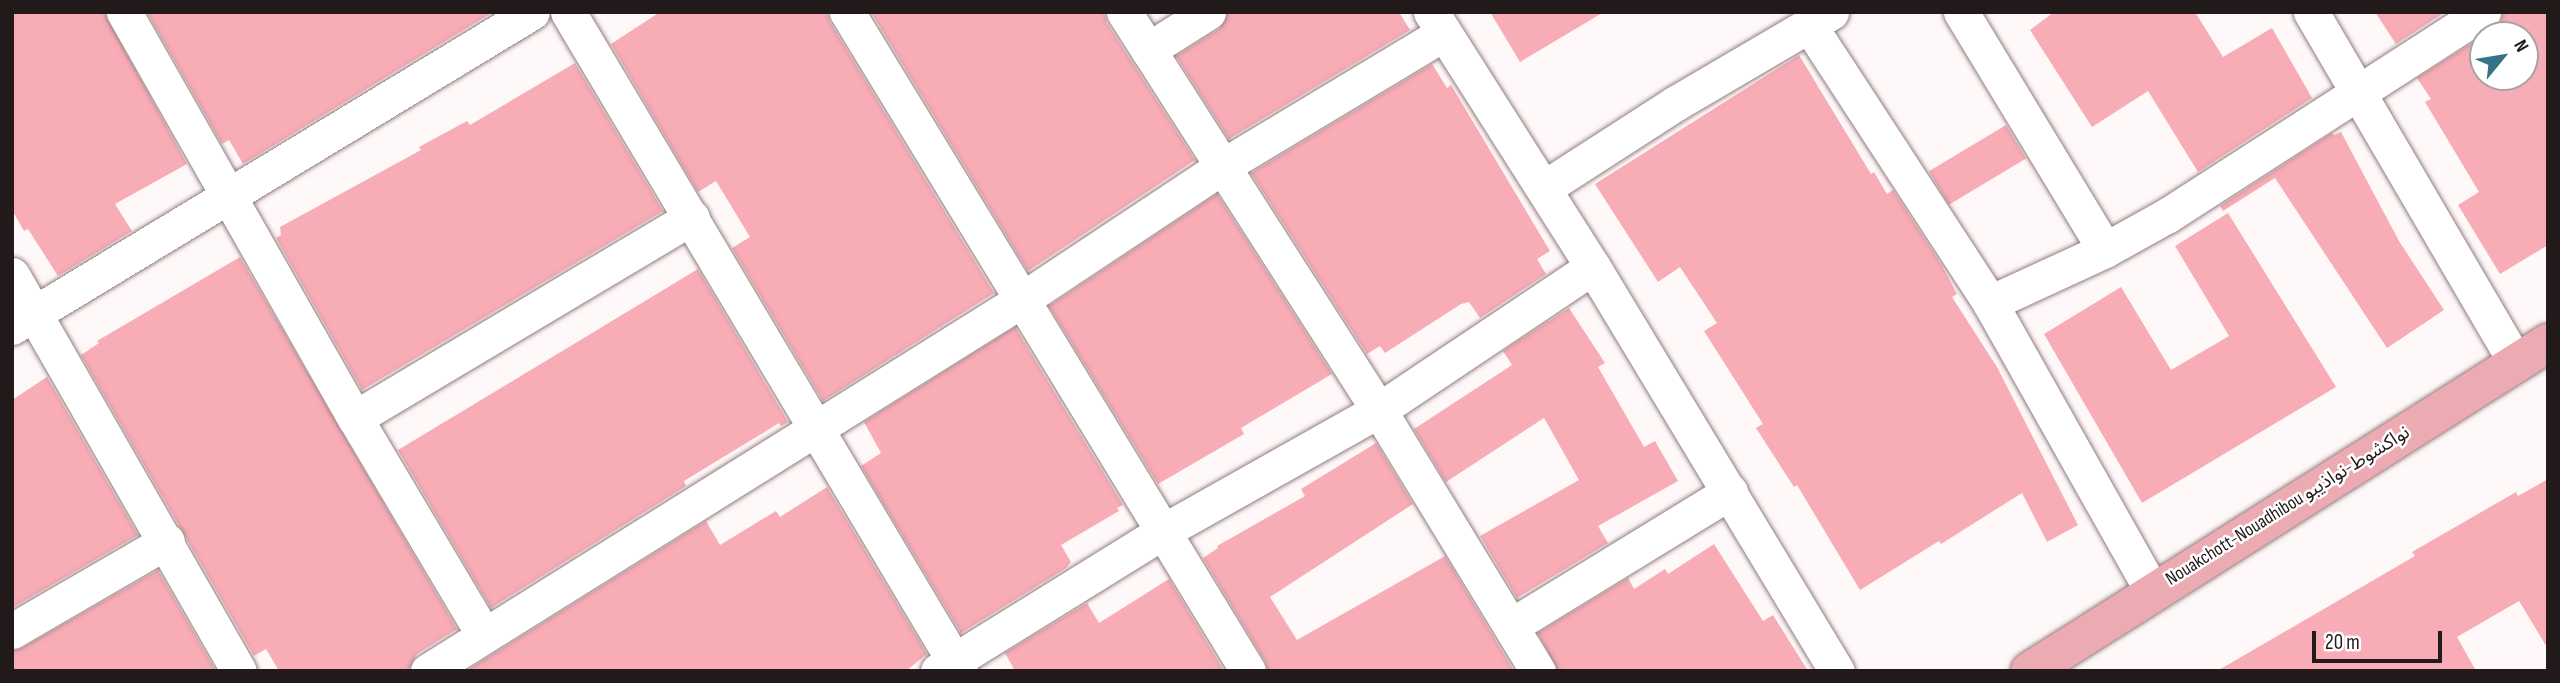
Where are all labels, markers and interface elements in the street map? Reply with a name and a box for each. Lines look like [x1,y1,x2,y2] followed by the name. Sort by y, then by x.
[2469,21,2539,91] north arrow
[2508,36,2533,56] text: N
[2162,421,2414,591] street label: Nouakchott-Nouadhibou نواكشوط-نواذيبو
[2315,616,2444,660] scale bar
[2325,630,2360,655] text: 20 m

